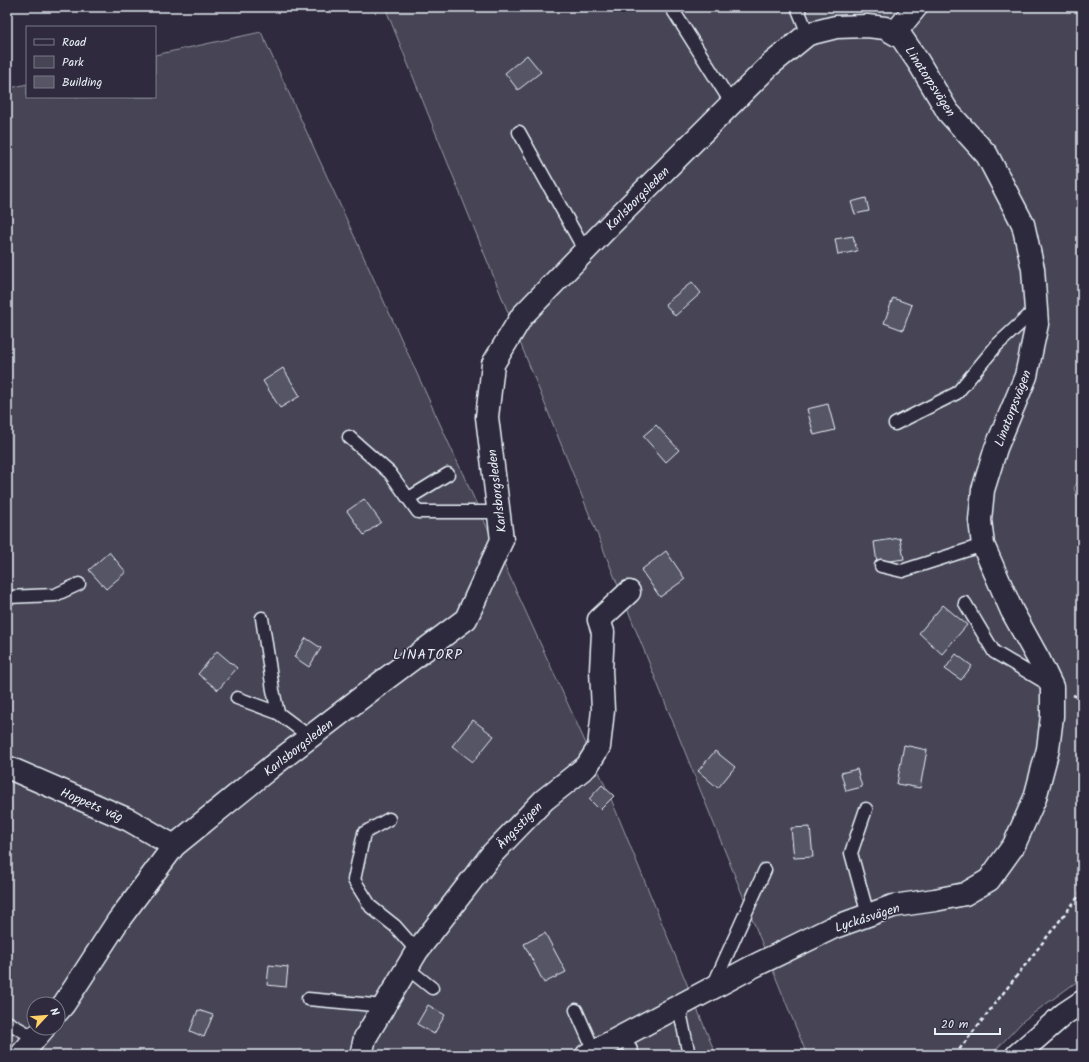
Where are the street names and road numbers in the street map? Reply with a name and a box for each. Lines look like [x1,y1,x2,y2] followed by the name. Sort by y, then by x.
[899,42,961,121] street label: Linatorpsvägen
[601,162,675,236] street label: Karlsborgsleden
[989,367,1038,450] street label: Linatorpsvägen
[482,448,513,534] street label: Karlsborgsleden
[259,714,338,782] street label: Karlsborgsleden
[57,783,126,828] street label: Hoppets väg
[492,797,548,855] street label: Ängsstigen
[832,898,903,939] street label: Lyckåsvägen

